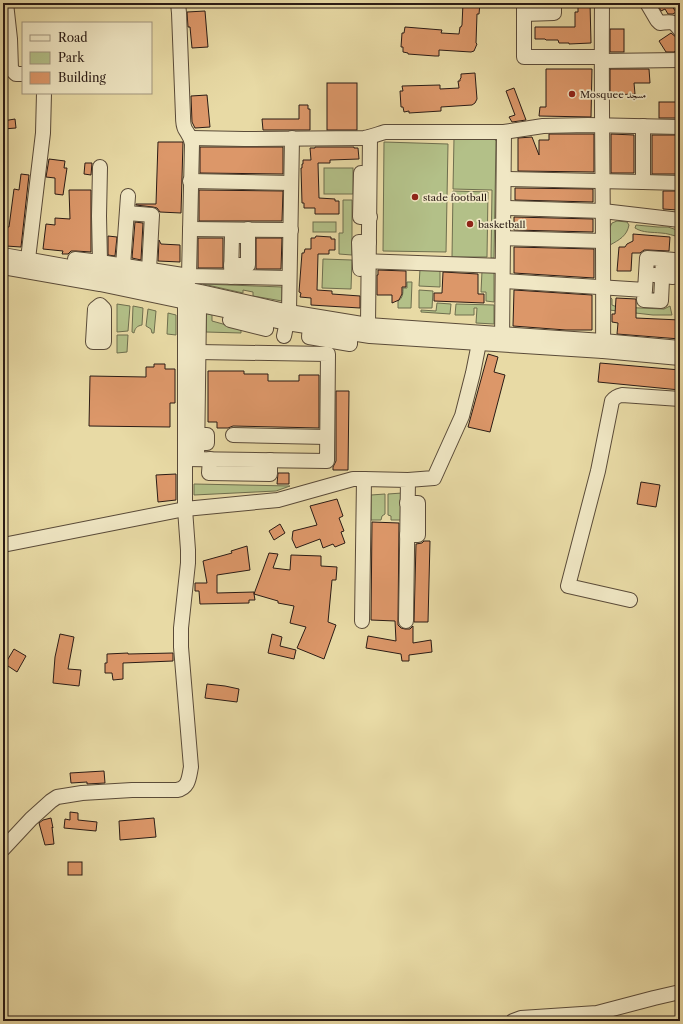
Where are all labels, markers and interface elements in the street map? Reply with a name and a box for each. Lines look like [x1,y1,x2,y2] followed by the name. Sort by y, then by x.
[22,22,152,94] legend
[58,30,88,45] text: Road
[58,50,85,65] text: Park
[58,70,106,85] text: Building
[580,88,646,101] place label: Mosquee مسجد
[567,89,577,99] marker: Mosquee مسجد
[423,191,487,204] place label: stade football
[410,192,420,202] marker: stade football
[478,218,525,231] place label: basketball
[465,219,475,229] marker: basketball

